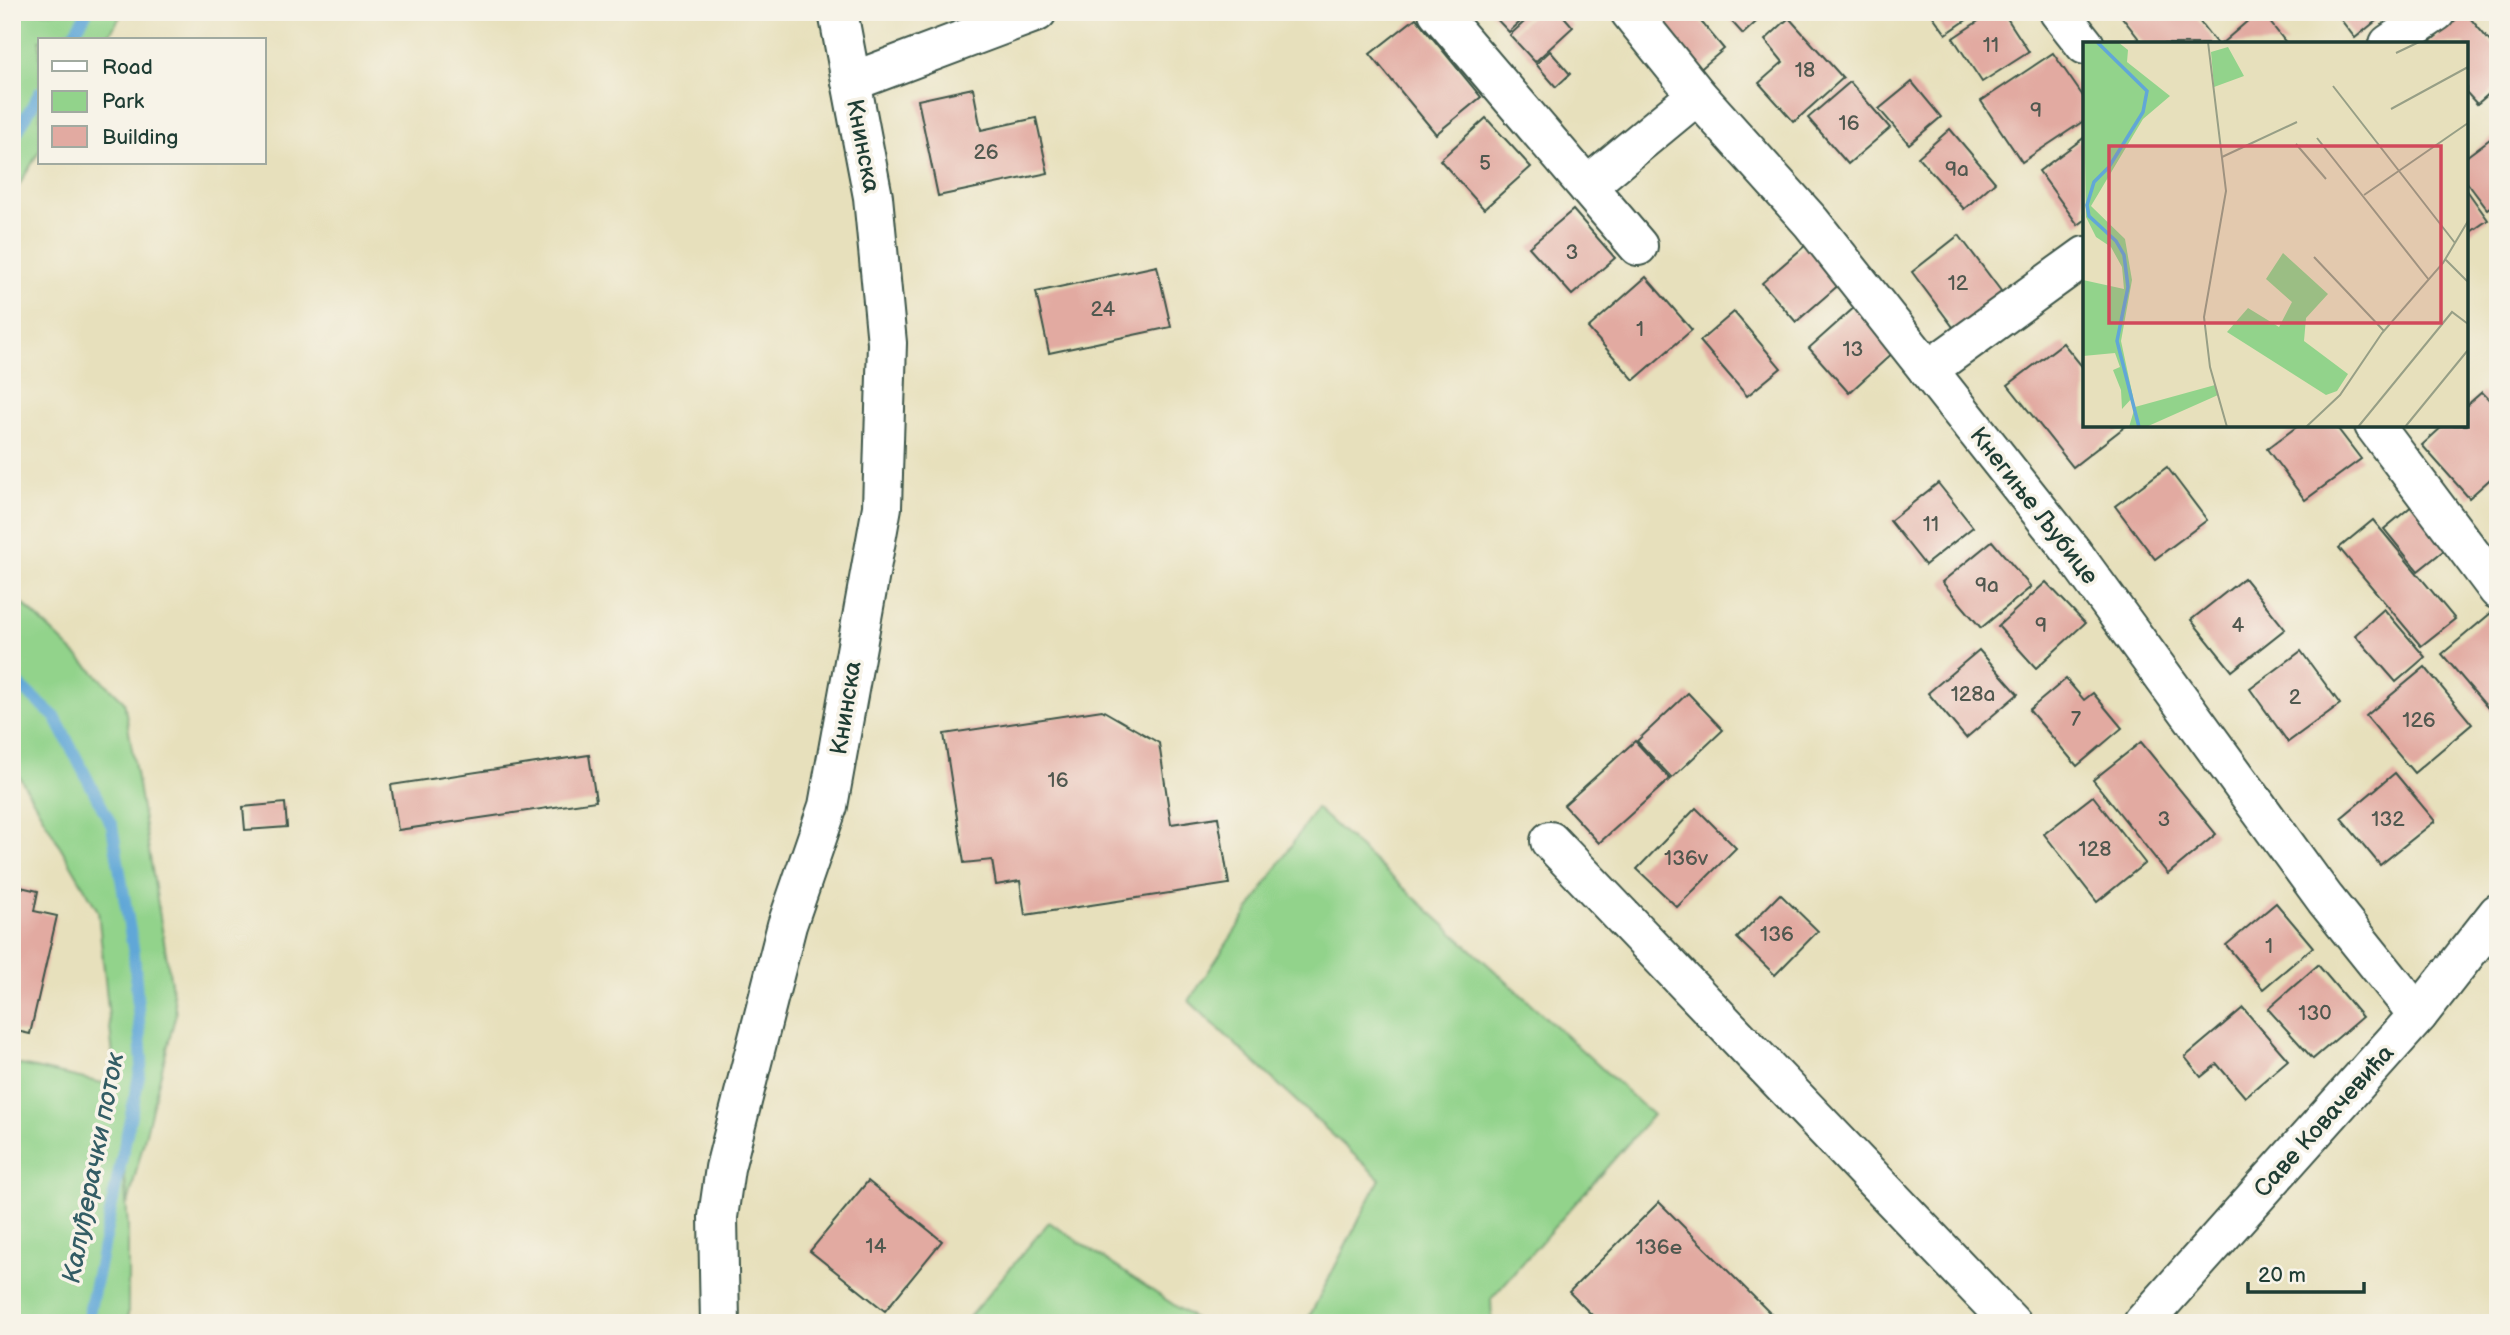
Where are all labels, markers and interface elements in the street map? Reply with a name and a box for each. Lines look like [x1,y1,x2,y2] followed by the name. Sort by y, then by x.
[1983,33,1999,58] house number: 11
[38,38,266,164] legend
[2083,42,2468,427] inset map
[102,55,153,80] text: Road
[1795,58,1815,83] house number: 18
[102,89,145,114] text: Park
[840,97,886,195] street label: Книнска
[2030,98,2042,123] house number: 9
[1839,111,1860,136] house number: 16
[102,125,178,150] text: Building
[973,140,999,165] house number: 26
[1479,151,1491,176] house number: 5
[1945,157,1969,182] house number: 9a
[1566,240,1578,265] house number: 3
[1948,271,1969,296] house number: 12
[1091,297,1116,322] house number: 24
[1636,317,1644,342] house number: 1
[1842,337,1864,362] house number: 13
[1964,422,2104,590] street label: Кнегиње Љубице
[1923,512,1939,537] house number: 11
[1975,573,1999,598] house number: 9a
[2035,613,2047,638] house number: 9
[2232,613,2245,638] house number: 4
[824,659,868,757] street label: Книнска
[1951,682,1995,707] house number: 128a
[2289,685,2302,710] house number: 2
[2071,707,2082,732] house number: 7
[2402,708,2436,733] house number: 126
[1048,768,1069,793] house number: 16
[2158,807,2170,832] house number: 3
[2371,807,2405,832] house number: 132
[2079,837,2111,862] house number: 128
[1664,846,1709,871] house number: 136v
[1760,922,1794,947] house number: 136
[2265,934,2273,959] house number: 1
[2298,1001,2332,1026] house number: 130
[2248,1039,2400,1203] street label: Саве Ковачевића
[56,1050,132,1286] water label: Калуђерачки поток
[866,1234,887,1259] house number: 14
[1636,1235,1682,1260] house number: 136e
[2248,1251,2363,1295] scale bar
[2258,1263,2306,1288] text: 20 m

